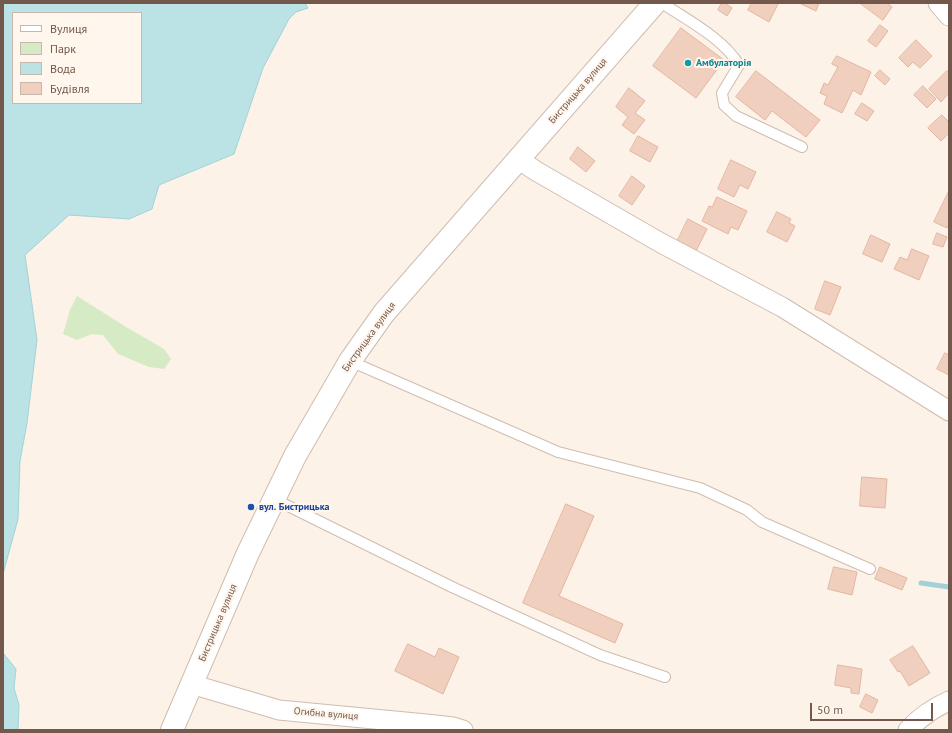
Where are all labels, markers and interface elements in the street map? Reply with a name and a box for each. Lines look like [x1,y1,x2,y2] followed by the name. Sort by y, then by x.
[12,12,142,104] legend
[50,21,87,36] text: Вулиця
[50,41,76,56] text: Парк
[546,56,610,126] street label: Бистрицька вулиця
[696,57,751,69] place label: Амбулаторія
[683,58,693,68] marker: Амбулаторія
[50,61,76,76] text: Вода
[50,81,89,96] text: Будівля
[340,300,398,374] street label: Бистрицька вулиця
[259,501,330,513] place label: вул. Бистрицька
[246,502,256,512] marker: вул. Бистрицька
[196,582,240,664] street label: Бистрицька вулиця
[812,695,935,721] scale bar
[817,702,843,717] text: 50 m
[293,705,359,723] street label: Огибна вулиця

